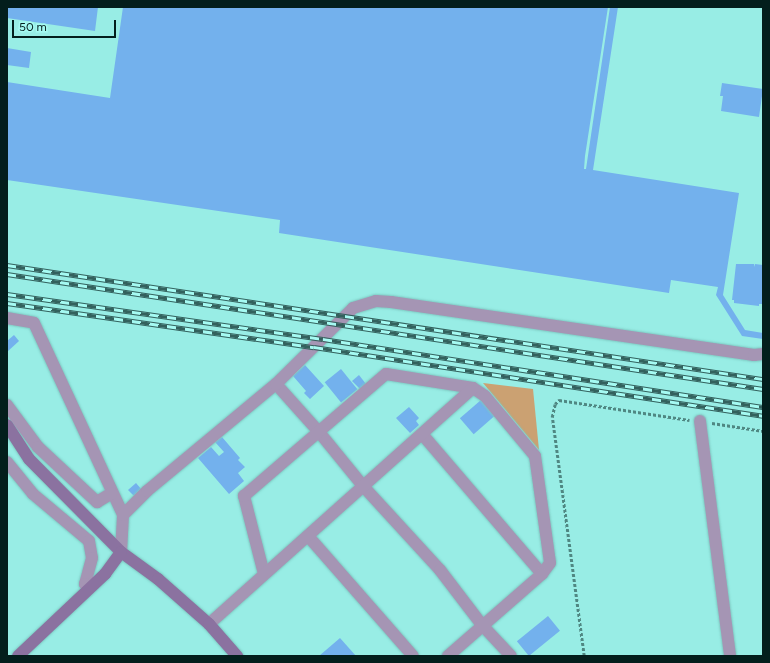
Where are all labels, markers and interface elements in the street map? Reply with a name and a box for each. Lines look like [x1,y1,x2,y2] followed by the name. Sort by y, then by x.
[14,12,118,38] scale bar
[19,20,47,34] text: 50 m

